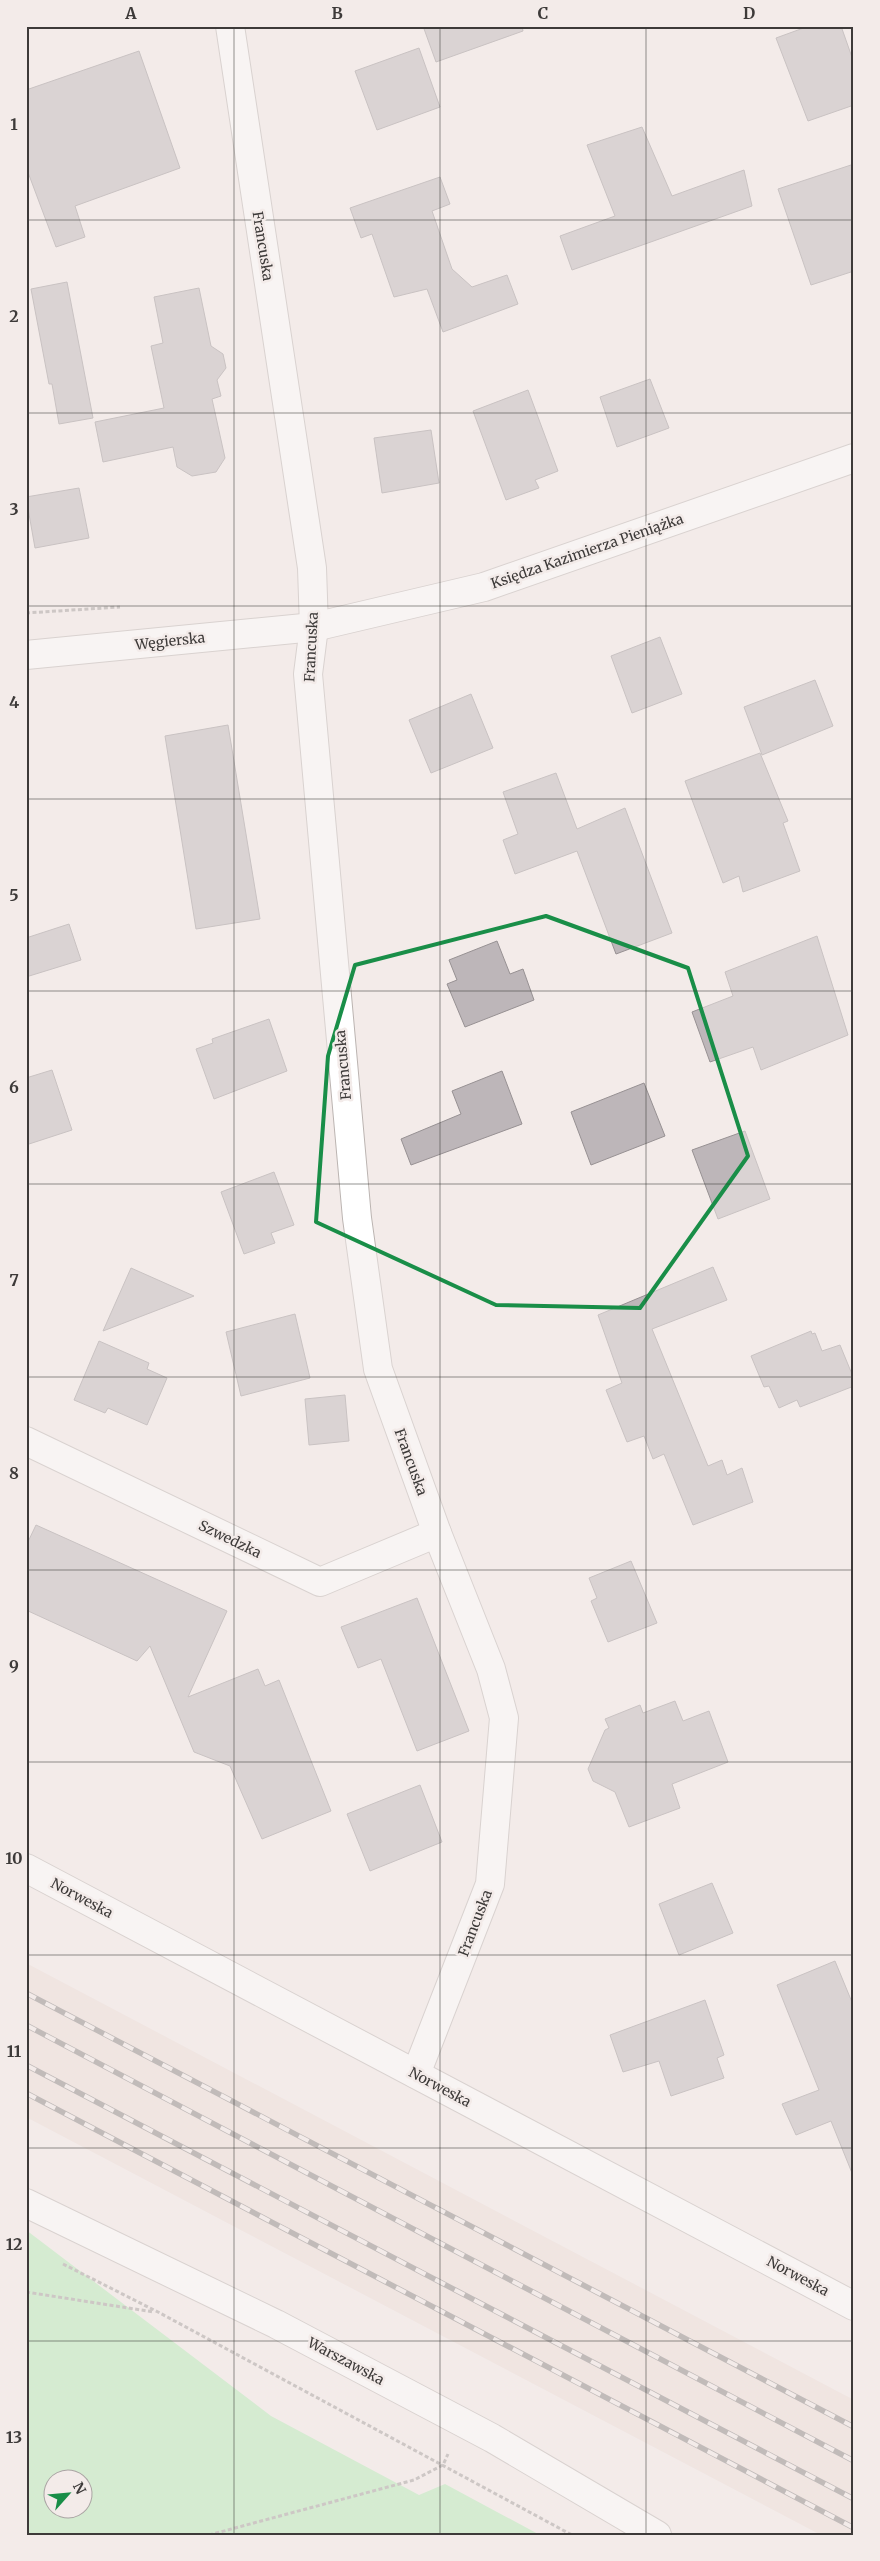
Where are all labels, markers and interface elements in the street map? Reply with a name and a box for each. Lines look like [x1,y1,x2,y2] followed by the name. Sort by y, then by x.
[124,3,137,23] text: A
[331,3,343,23] text: B
[538,3,548,23] text: C
[743,3,755,23] text: D
[10,114,18,134] text: 1
[249,210,277,282] street label: Francuska
[9,306,19,326] text: 2
[9,499,19,519] text: 3
[488,509,686,592] street label: Księdza Kazimierza Pieniążka
[300,611,322,682] street label: Francuska
[133,628,206,654] street label: Węgierska
[9,692,19,712] text: 4
[9,885,19,905] text: 5
[331,1029,355,1101] street label: Francuska
[9,1077,19,1097] text: 6
[9,1270,19,1290] text: 7
[391,1426,432,1498] street label: Francuska
[9,1463,19,1483] text: 8
[196,1516,265,1562] street label: Szwedzka
[9,1656,19,1676] text: 9
[5,1848,23,1868] text: 10
[48,1874,117,1922] street label: Norweska
[454,1887,496,1959] street label: Francuska
[7,2041,22,2061] text: 11
[406,2063,475,2111] street label: Norweska
[6,2234,22,2254] text: 12
[764,2252,833,2300] street label: Norweska
[304,2333,388,2389] street label: Warszawska
[6,2427,22,2447] text: 13
[42,2468,92,2518] north arrow
[69,2479,90,2497] text: N

